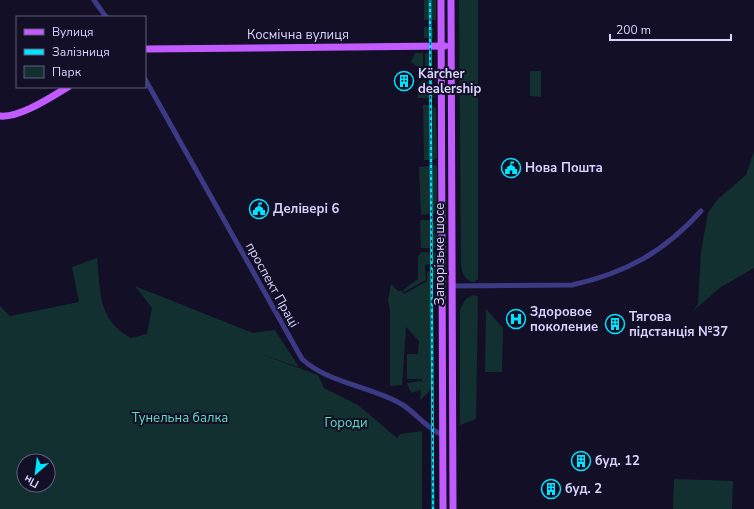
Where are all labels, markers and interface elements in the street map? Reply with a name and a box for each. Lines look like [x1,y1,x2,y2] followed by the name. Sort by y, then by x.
[16,16,146,88] legend
[610,16,731,42] scale bar
[616,22,651,38] text: 200 m
[52,24,94,40] text: Вулиця
[247,26,349,44] street label: Космічна вулиця
[52,44,110,60] text: Залізниця
[52,64,82,80] text: Парк
[418,65,481,98] place label: Kärcher dealership
[393,70,415,92] building icon: Kärcher dealership
[500,157,522,179] public building icon: Нова Пошта
[525,159,603,177] place label: Нова Пошта
[248,198,270,220] public building icon: Делівері 6
[273,200,339,218] place label: Делівері 6
[431,203,449,305] street label: Запорізьке шосе
[241,239,303,331] street label: проспект Праці
[530,303,598,336] place label: Здоровое поколение
[505,308,527,330] hospital icon: Здоровое поколение
[629,308,728,341] place label: Тягова пiдстанцiя №37
[604,313,626,335] building icon: Тягова пiдстанцiя №37
[132,409,228,427] park label: Тунельна балка
[324,414,368,432] park label: Городи
[570,450,592,472] building icon: буд. 12
[595,452,640,470] place label: буд. 12
[16,453,56,493] north arrow
[21,471,42,492] text: Пн
[540,478,562,500] building icon: буд. 2
[565,480,602,498] place label: буд. 2

